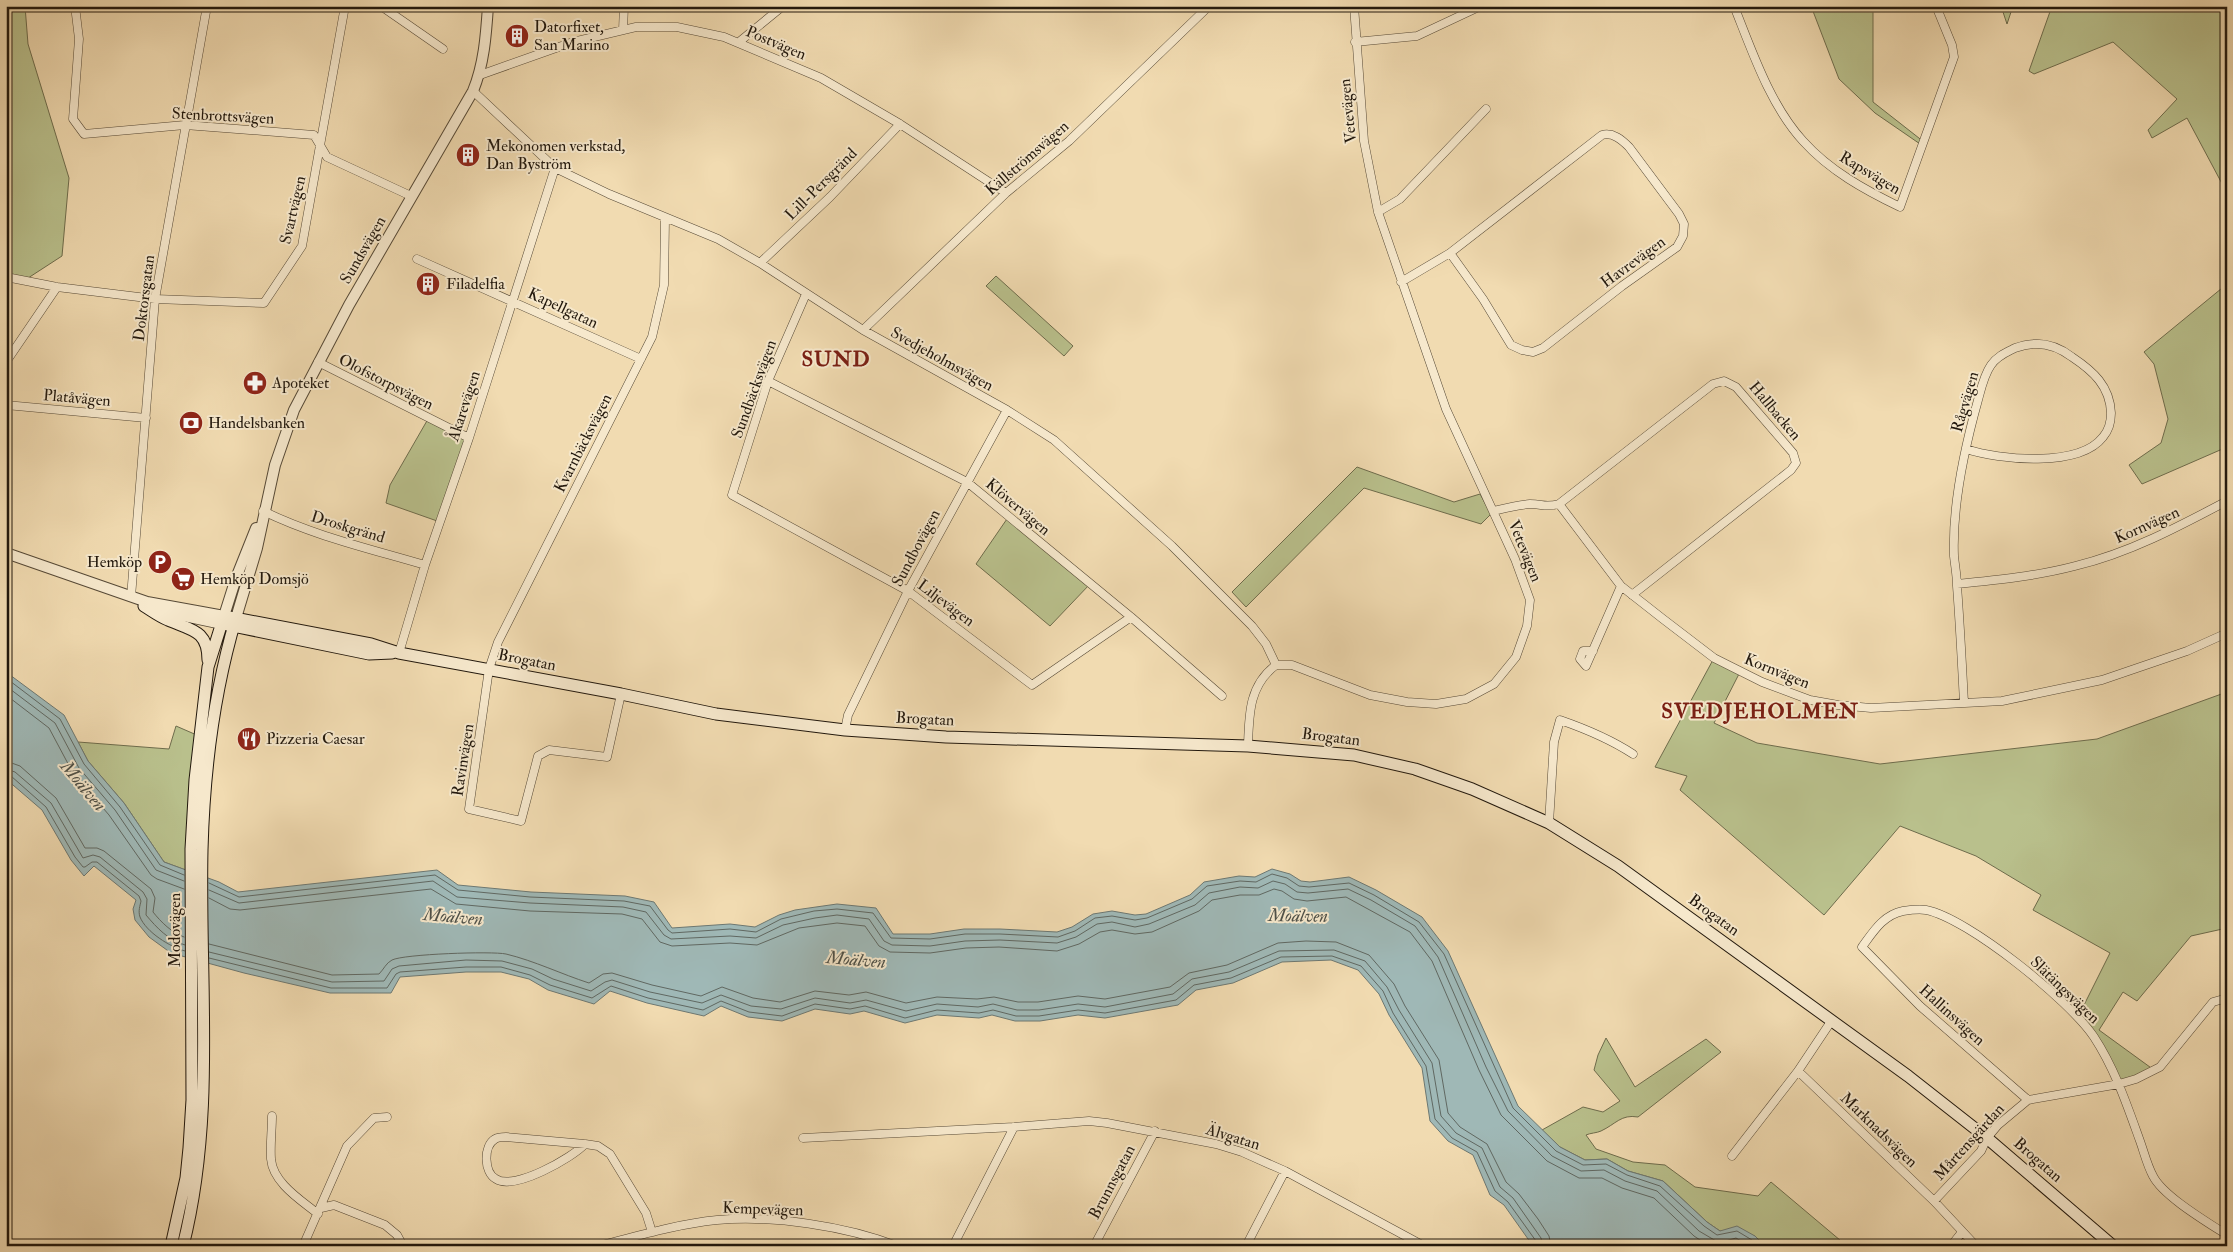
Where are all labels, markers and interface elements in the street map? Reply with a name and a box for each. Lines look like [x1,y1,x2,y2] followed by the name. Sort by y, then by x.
[534,17,609,55] place label: Datorfixet, San Marino
[743,21,809,65] street label: Postvägen
[504,23,530,49] building icon: Datorfixet, San Marino
[1335,78,1361,144] street label: Vetevägen
[171,103,275,129] street label: Stenbrottsvägen
[981,116,1073,200] street label: Källströmsvägen
[486,136,626,174] place label: Mekonomen verkstad, Dan Byström
[455,142,481,168] building icon: Mekonomen verkstad, Dan Byström
[781,143,862,224] street label: Lill-Persgränd
[1835,147,1904,200] street label: Rapsvägen
[275,174,311,246] street label: Svartvägen
[336,213,390,287] street label: Sundsvägen
[1597,232,1669,292] street label: Havrevägen
[129,254,159,342] street label: Doktorsgatan
[415,271,441,297] building icon: Filadelfia
[446,274,505,294] place label: Filadelfia
[524,283,601,334] street label: Kapellgatan
[887,322,997,396] street label: Svedjeholmsvägen
[727,337,781,441] street label: Sundbäcksvägen
[801,346,871,373] district label: SUND
[335,350,437,415] street label: Olofstorpsvägen
[443,368,485,445] street label: Åkarevägen
[1947,369,1983,435] street label: Rågvägen
[242,370,268,396] pharmacy icon: Apoteket
[271,373,329,394] place label: Apoteket
[1745,377,1805,445] street label: Hallbacken
[42,385,112,411] street label: Platåvägen
[550,390,616,496] street label: Kvarnbäcksvägen
[178,410,204,436] bank icon: Handelsbanken
[208,413,305,433] place label: Handelsbanken
[981,474,1055,540] street label: Klövervägen
[2111,502,2183,548] street label: Kornvägen
[309,506,387,548] street label: Droskgränd
[887,506,945,590] street label: Sundbovägen
[1504,517,1546,585] street label: Vetevägen
[147,549,173,575] parking icon: Hemköp
[87,552,142,573] place label: Hemköp
[170,566,196,592] supermarket icon: Hemköp Domsjö
[200,569,309,590] place label: Hemköp Domsjö
[913,575,979,631] street label: Liljevägen
[496,645,558,675] street label: Brogatan
[1741,649,1813,693] street label: Kornvägen
[1661,698,1859,725] district label: SVEDJEHOLMEN
[895,707,955,731] street label: Brogatan
[447,722,479,798] street label: Ravinvägen
[1301,724,1361,750] street label: Brogatan
[236,726,262,752] restaurant icon: Pizzeria Caesar
[266,729,365,749] place label: Pizzeria Caesar
[54,755,111,816] water label: Moälven
[1684,890,1744,940] street label: Brogatan
[165,893,185,967] street label: Modovägen
[421,903,484,931] water label: Moälven
[1267,904,1328,928] water label: Moälven
[824,946,887,974] water label: Moälven
[2026,952,2104,1028] street label: Slätängsvägen
[1915,980,1989,1050] street label: Hallinsvägen
[1836,1088,1922,1172] street label: Marknadsvägen
[1929,1099,2009,1185] street label: Mårtensgärdan
[1203,1119,1262,1155] street label: Älvgatan
[2009,1133,2067,1187] street label: Brogatan
[1084,1142,1140,1222] street label: Brunnsgatan
[722,1198,804,1221] street label: Kempevägen

